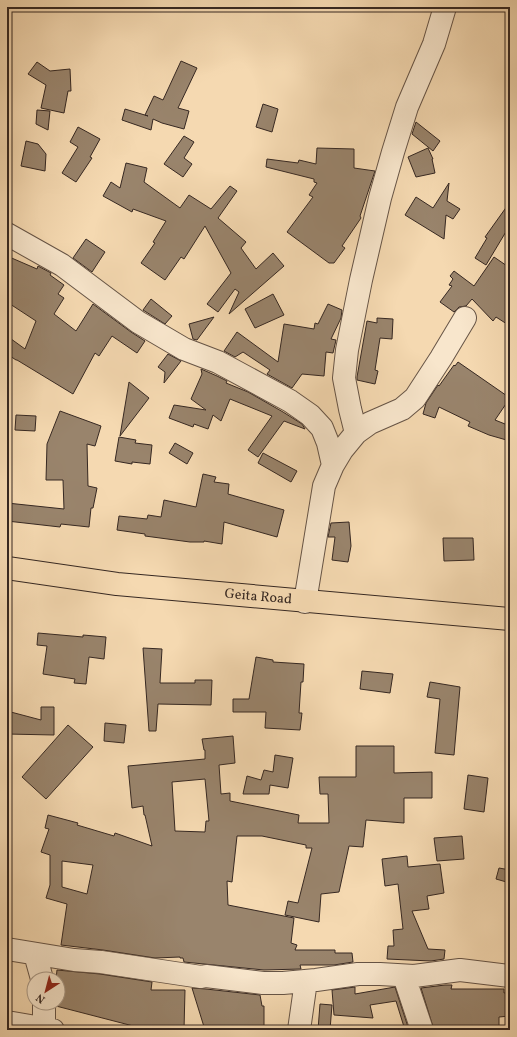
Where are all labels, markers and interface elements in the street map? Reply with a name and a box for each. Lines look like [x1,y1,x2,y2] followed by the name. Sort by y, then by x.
[224,584,293,609] street label: Geita Road
[26,971,66,1011] north arrow
[33,989,49,1006] text: N

